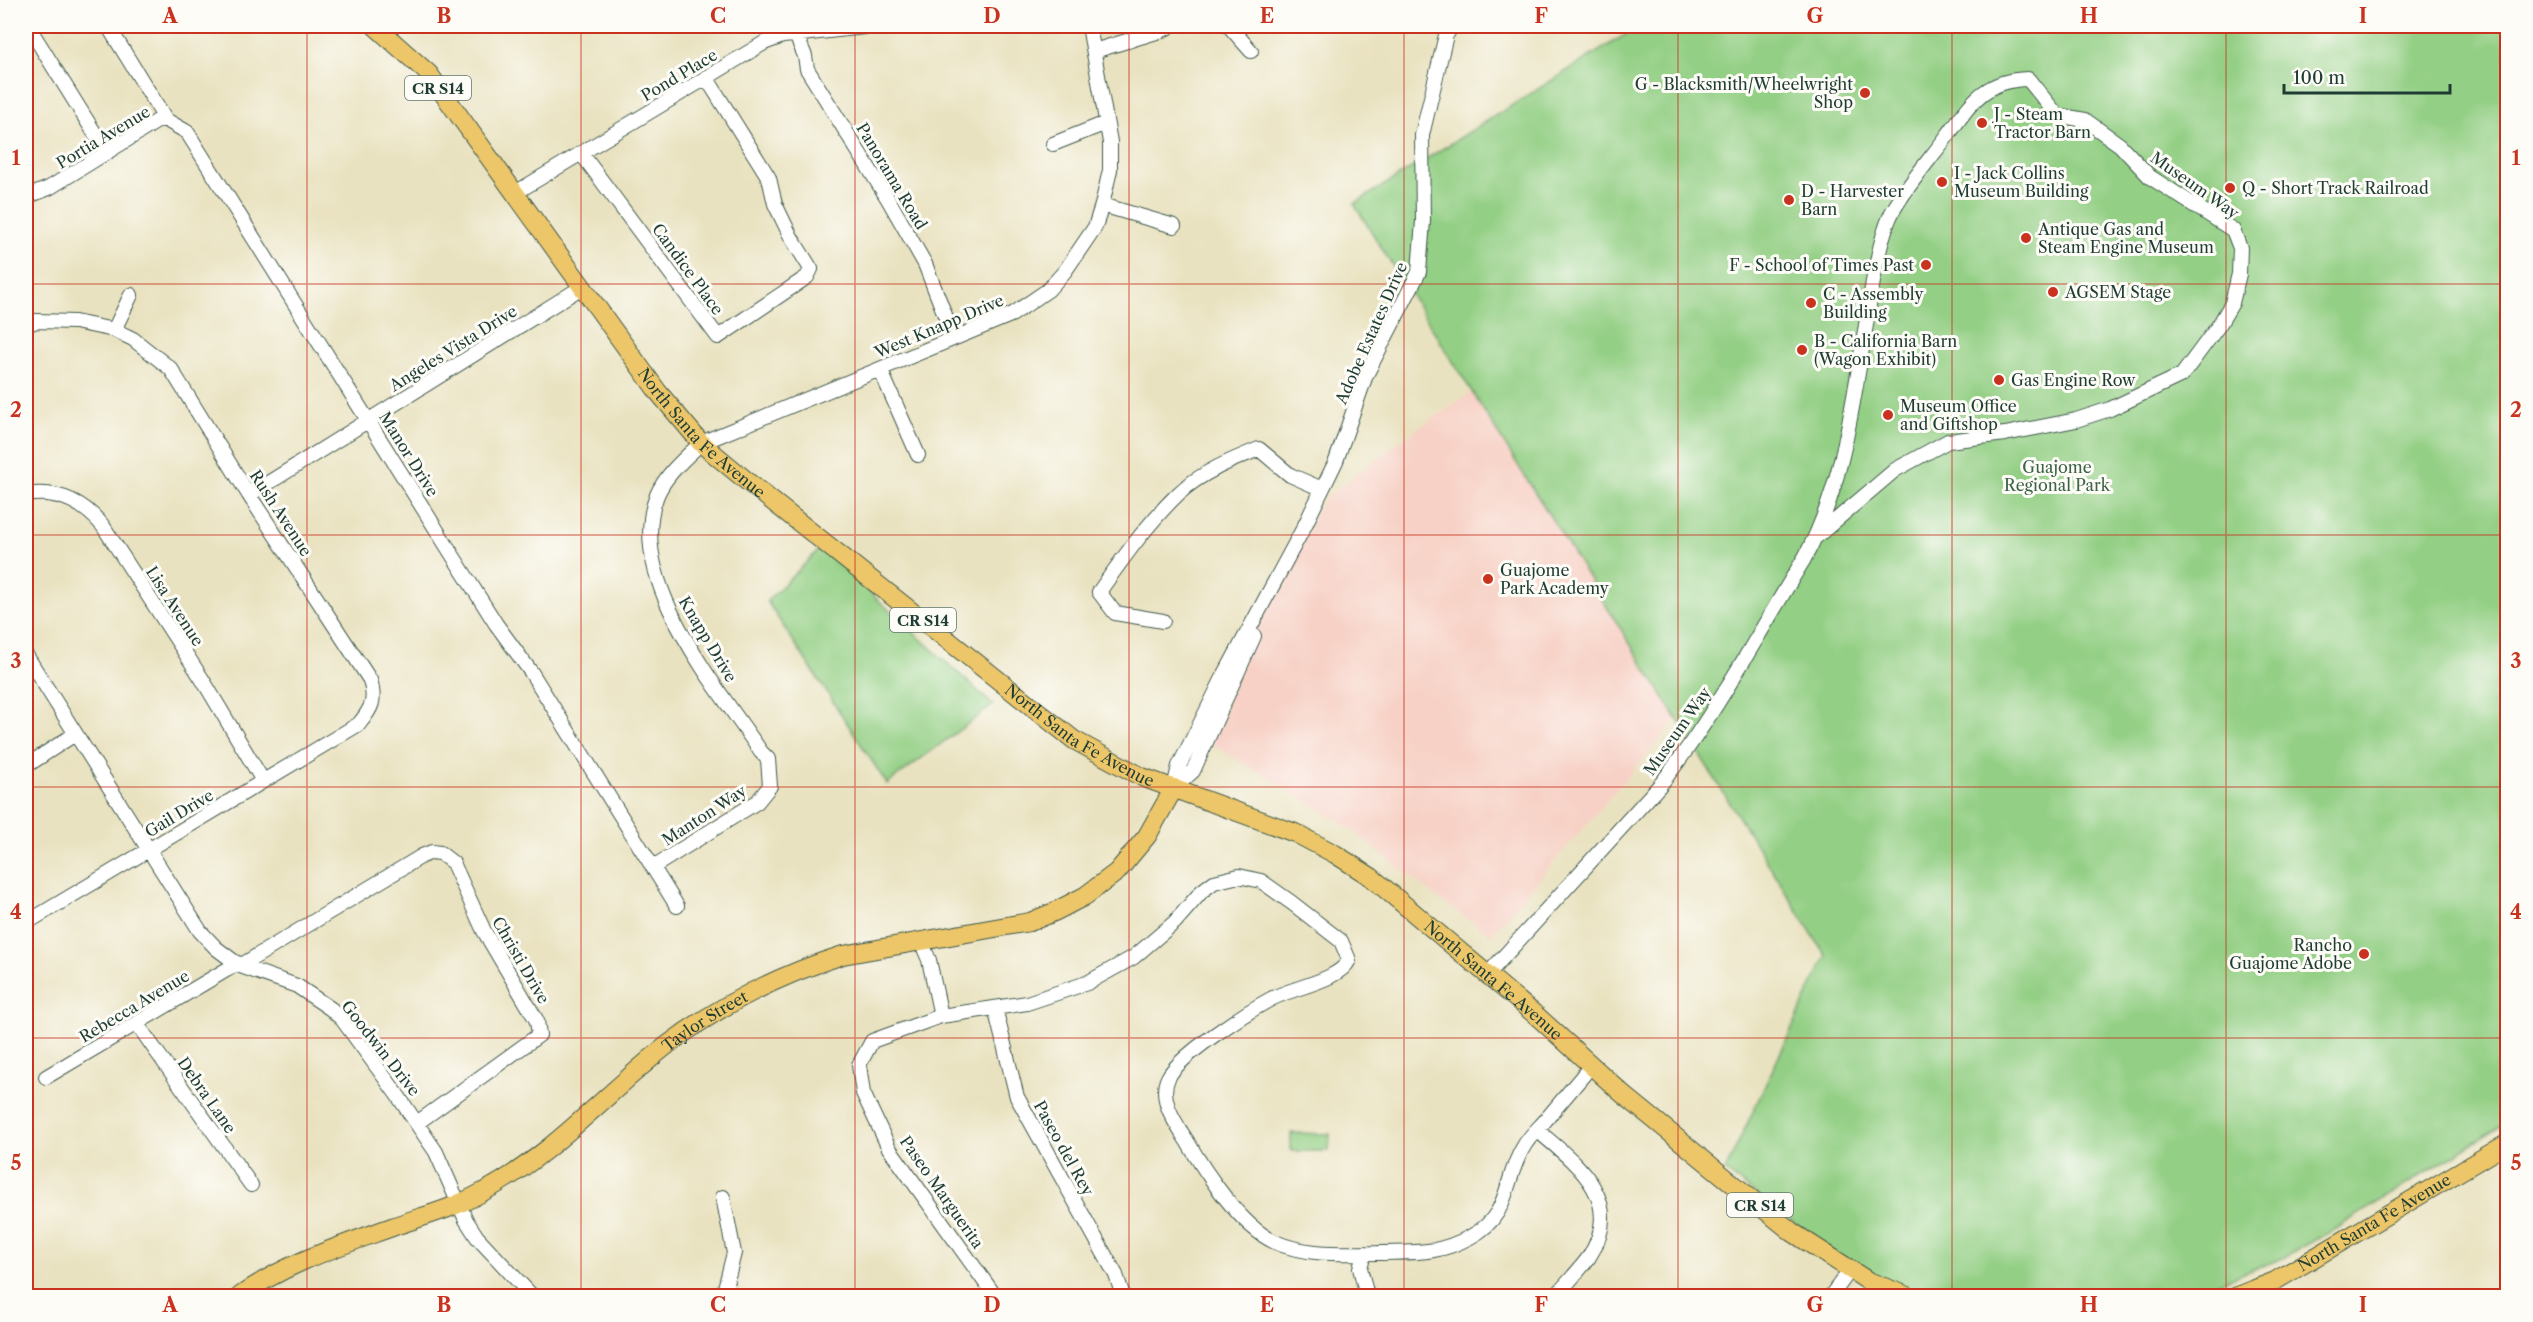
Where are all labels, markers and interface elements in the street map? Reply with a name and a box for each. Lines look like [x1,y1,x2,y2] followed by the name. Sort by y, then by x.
[161,4,178,28] text: A
[437,4,452,28] text: B
[710,4,726,28] text: C
[983,4,1001,28] text: D
[1260,4,1274,28] text: E
[1534,4,1548,28] text: F
[1807,4,1824,28] text: G
[2080,4,2098,28] text: H
[2359,4,2367,28] text: I
[637,44,721,105] street label: Pond Place
[2284,57,2450,95] scale bar
[2293,67,2345,89] text: 100 m
[1635,74,1853,112] place label: G - Blacksmith/Wheelwright Shop
[405,76,471,100] road number: CR S14
[1858,86,1872,100] marker: G - Blacksmith/Wheelwright Shop
[52,101,154,173] street label: Portia Avenue
[1991,104,2091,142] place label: J - Steam Tractor Barn
[1975,116,1989,130] marker: J - Steam Tractor Barn
[852,119,932,233] street label: Panorama Road
[12,146,21,170] text: 1
[2512,146,2521,170] text: 1
[2147,147,2244,223] street label: Museum Way
[1954,163,2089,201] place label: I - Jack Collins Museum Building
[1935,175,1949,189] marker: I - Jack Collins Museum Building
[2242,178,2429,198] place label: Q - Short Track Railroad
[1801,181,1904,219] place label: D - Harvester Barn
[2223,181,2237,195] marker: Q - Short Track Railroad
[1782,193,1796,207] marker: D - Harvester Barn
[648,219,728,319] street label: Candice Place
[2037,219,2214,257] place label: Antique Gas and Steam Engine Museum
[2019,231,2033,245] marker: Antique Gas and Steam Engine Museum
[1729,255,1914,275] place label: F - School of Times Past
[1919,258,1933,272] marker: F - School of Times Past
[1330,259,1411,408] street label: Adobe Estates Drive
[2064,282,2171,302] place label: AGSEM Stage
[1823,284,1924,322] place label: C - Assembly Building
[2046,285,2060,299] marker: AGSEM Stage
[870,290,1007,363] street label: West Knapp Drive
[1804,296,1818,310] marker: C - Assembly Building
[385,301,520,396] street label: Angeles Vista Drive
[1814,331,1957,369] place label: B - California Barn (Wagon Exhibit)
[1795,343,1809,357] marker: B - California Barn (Wagon Exhibit)
[634,364,769,502] street label: North Santa Fe Avenue
[2011,370,2136,390] place label: Gas Engine Row
[1992,373,2006,387] marker: Gas Engine Row
[1900,396,2017,434] place label: Museum Office and Giftshop
[10,398,22,422] text: 2
[2510,398,2522,422] text: 2
[375,408,443,500] street label: Manor Drive
[1881,408,1895,422] marker: Museum Office and Giftshop
[2004,457,2111,495] park label: Guajome Regional Park
[246,466,316,560] street label: Rush Avenue
[1500,560,1610,598] place label: Guajome Park Academy
[142,562,208,650] street label: Lisa Avenue
[1481,572,1495,586] marker: Guajome Park Academy
[675,592,741,686] street label: Knapp Drive
[890,608,956,632] road number: CR S14
[10,649,22,673] text: 3
[2510,649,2522,673] text: 3
[1001,679,1157,791] street label: North Santa Fe Avenue
[1639,682,1715,779] street label: Museum Way
[658,780,751,850] street label: Manton Way
[141,785,217,841] street label: Gail Drive
[10,900,22,924] text: 4
[2510,900,2522,924] text: 4
[488,913,554,1007] street label: Christi Drive
[1420,916,1567,1044] street label: North Santa Fe Avenue
[2229,935,2352,973] place label: Rancho Guajome Adobe
[2357,947,2371,961] marker: Rancho Guajome Adobe
[75,965,193,1047] street label: Rebecca Avenue
[658,986,751,1056] street label: Taylor Street
[337,996,425,1100] street label: Goodwin Drive
[173,1053,241,1137] street label: Debra Lane
[1030,1097,1099,1200] street label: Paseo del Rey
[896,1132,989,1253] street label: Paseo Marguerita
[10,1151,22,1175] text: 5
[2510,1151,2522,1175] text: 5
[2294,1169,2454,1275] street label: North Santa Fe Avenue
[1727,1193,1793,1217] road number: CR S14
[161,1293,178,1317] text: A
[437,1293,452,1317] text: B
[710,1293,726,1317] text: C
[983,1293,1001,1317] text: D
[1260,1293,1274,1317] text: E
[1534,1293,1548,1317] text: F
[1807,1293,1824,1317] text: G
[2080,1293,2098,1317] text: H
[2359,1293,2367,1317] text: I

